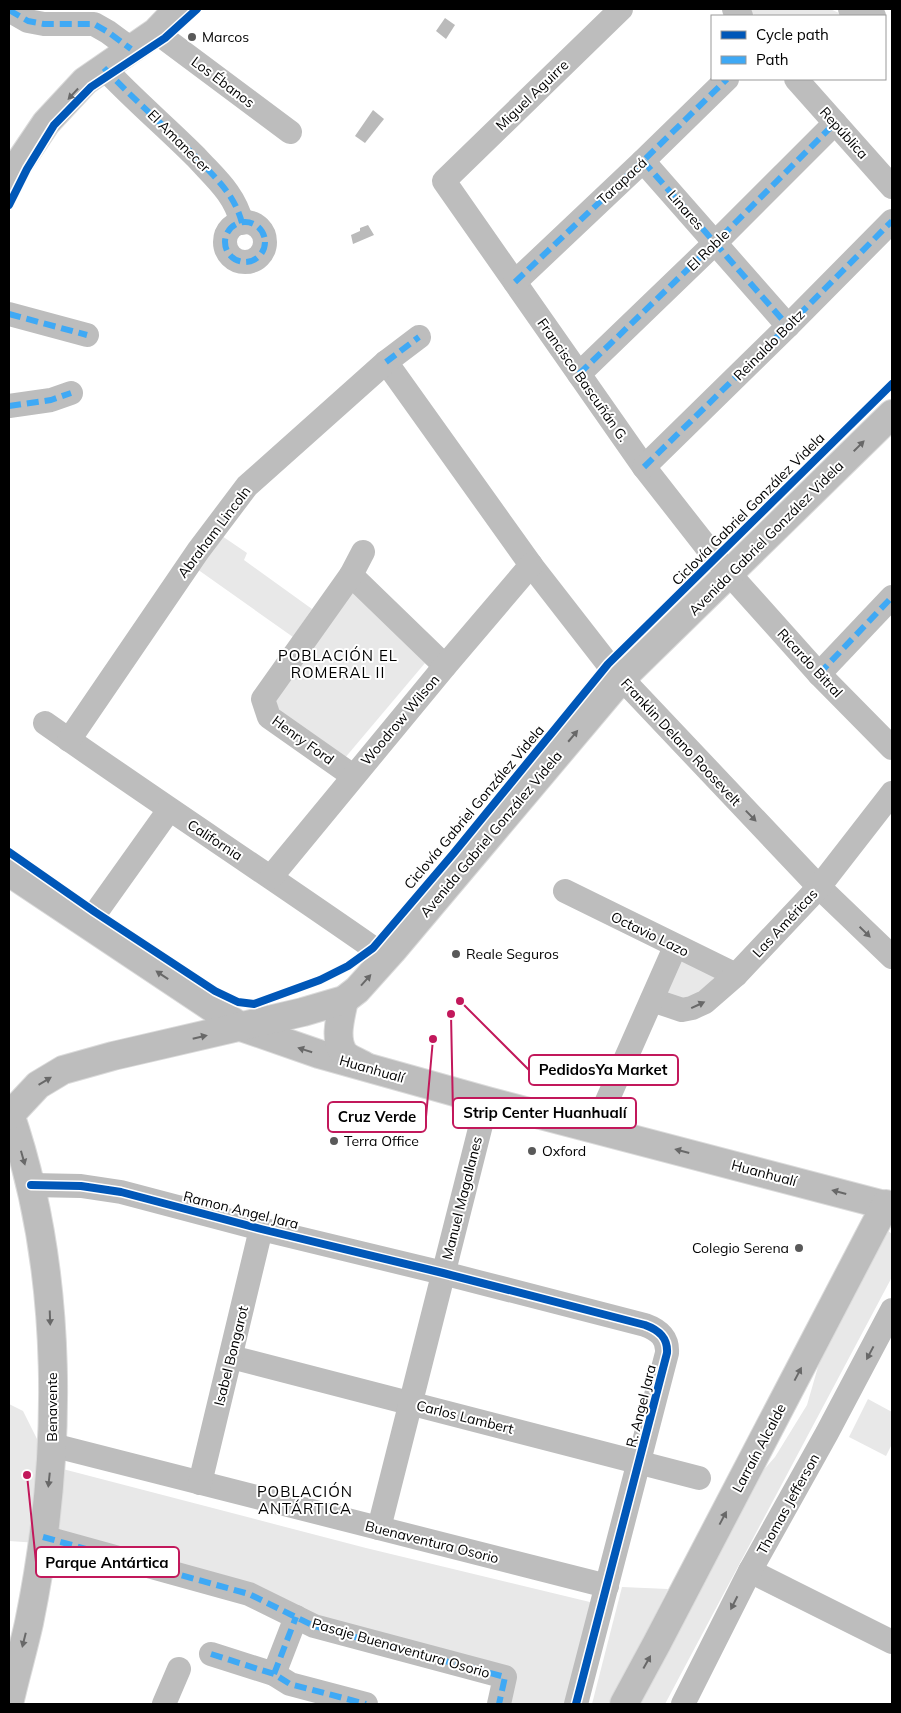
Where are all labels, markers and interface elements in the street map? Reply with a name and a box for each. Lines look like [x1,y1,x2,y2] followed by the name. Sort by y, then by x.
[711,15,886,80] legend
[756,25,829,44] text: Cycle path
[202,28,249,46] place label: Marcos
[186,31,198,43] marker: Marcos
[756,50,788,69] text: Path
[188,52,258,112] street label: Los Ébanos
[492,56,572,134] street label: Miguel Aguirre
[67,88,79,100] one-way arrow
[816,103,872,163] street label: República
[144,106,215,177] street label: El Amanecer
[593,154,651,208] street label: Tarapacá
[664,186,708,234] street label: Linares
[683,225,733,275] street label: El Roble
[730,306,808,384] street label: Reinaldo Boltz
[534,315,632,445] street label: Francisco Bascuñán G.
[668,429,828,589] street label: Ciclovía Gabriel González Videla
[853,440,865,452] one-way arrow
[685,457,847,619] street label: Avenida Gabriel González Videla
[174,483,254,581] street label: Abraham Lincoln
[773,625,847,701] street label: Ricardo Bitral
[278,646,398,682] district label: POBLACIÓN EL ROMERAL II
[357,671,443,769] street label: Woodrow Wilson
[617,674,745,810] street label: Franklin Delano Roosevelt
[269,712,337,768] street label: Henry Ford
[400,721,548,893] street label: Ciclovía Gabriel González Videla
[568,730,579,743] one-way arrow
[416,747,566,921] street label: Avenida Gabriel González Videla
[745,809,757,821] one-way arrow
[184,816,246,864] street label: California
[749,885,821,961] street label: Las Américas
[608,907,692,961] street label: Octavio Lazo
[859,926,871,938] one-way arrow
[466,945,559,963] place label: Reale Seguros
[450,948,462,960] marker: Reale Seguros
[156,970,169,980] one-way arrow
[360,974,372,986] one-way arrow
[691,1001,705,1009] one-way arrow
[193,1032,209,1040] one-way arrow
[297,1046,312,1054] one-way arrow
[337,1051,407,1087] street label: Huanhualí
[529,1055,678,1085] callout: PedidosYa Market
[539,1060,668,1079] text: PedidosYa Market
[38,1076,51,1085] one-way arrow
[453,1098,636,1128] callout: Strip Center Huanhualí
[328,1102,426,1132] callout: Cruz Verde
[463,1103,628,1122] text: Strip Center Huanhualí
[338,1107,416,1126] text: Cruz Verde
[344,1132,419,1150] place label: Terra Office
[438,1134,486,1261] street label: Manuel Magallanes
[328,1135,340,1147] marker: Terra Office
[542,1142,586,1160] place label: Oxford
[526,1145,538,1157] marker: Oxford
[674,1147,689,1155] one-way arrow
[19,1150,27,1165] one-way arrow
[729,1156,799,1191] street label: Huanhualí
[181,1187,301,1233] street label: Ramon Angel Jara
[831,1188,846,1196] one-way arrow
[692,1239,789,1257] place label: Colegio Serena
[793,1242,805,1254] marker: Colegio Serena
[210,1304,252,1408] street label: Isabel Bongarot
[46,1310,54,1326] one-way arrow
[865,1346,874,1359] one-way arrow
[622,1363,660,1449] street label: R. Angel Jara
[794,1366,802,1381] one-way arrow
[43,1372,61,1442] street label: Benavente
[415,1396,516,1438] street label: Carlos Lambert
[728,1401,790,1495] street label: Larraín Alcalde
[753,1450,823,1558] street label: Thomas Jefferson
[45,1472,53,1488] one-way arrow
[257,1482,353,1518] district label: POBLACIÓN ANTÁRTICA
[719,1510,727,1525] one-way arrow
[363,1517,501,1567] street label: Buenaventura Osorio
[36,1547,179,1577] callout: Parque Antártica
[45,1553,169,1572] text: Parque Antártica
[730,1596,738,1611] one-way arrow
[310,1614,492,1682] street label: Pasaje Buenaventura Osorio
[20,1633,28,1648] one-way arrow
[643,1654,651,1669] one-way arrow

